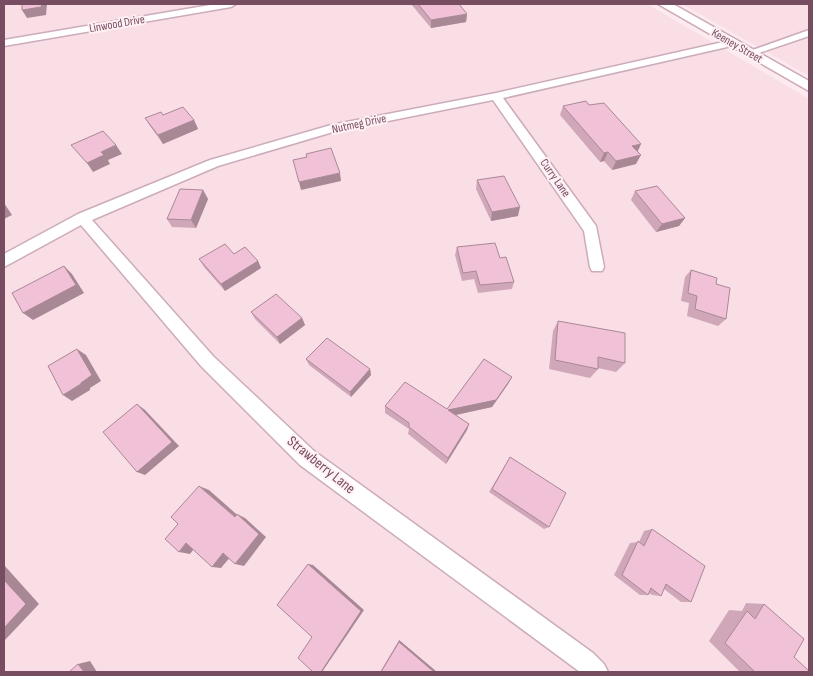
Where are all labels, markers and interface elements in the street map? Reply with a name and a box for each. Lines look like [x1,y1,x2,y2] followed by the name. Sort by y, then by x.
[88,12,146,36] street label: Linwood Drive
[709,25,766,67] street label: Keeney Street
[331,111,388,137] street label: Nutmeg Drive
[536,156,574,200] street label: Curry Lane
[283,432,359,498] street label: Strawberry Lane

